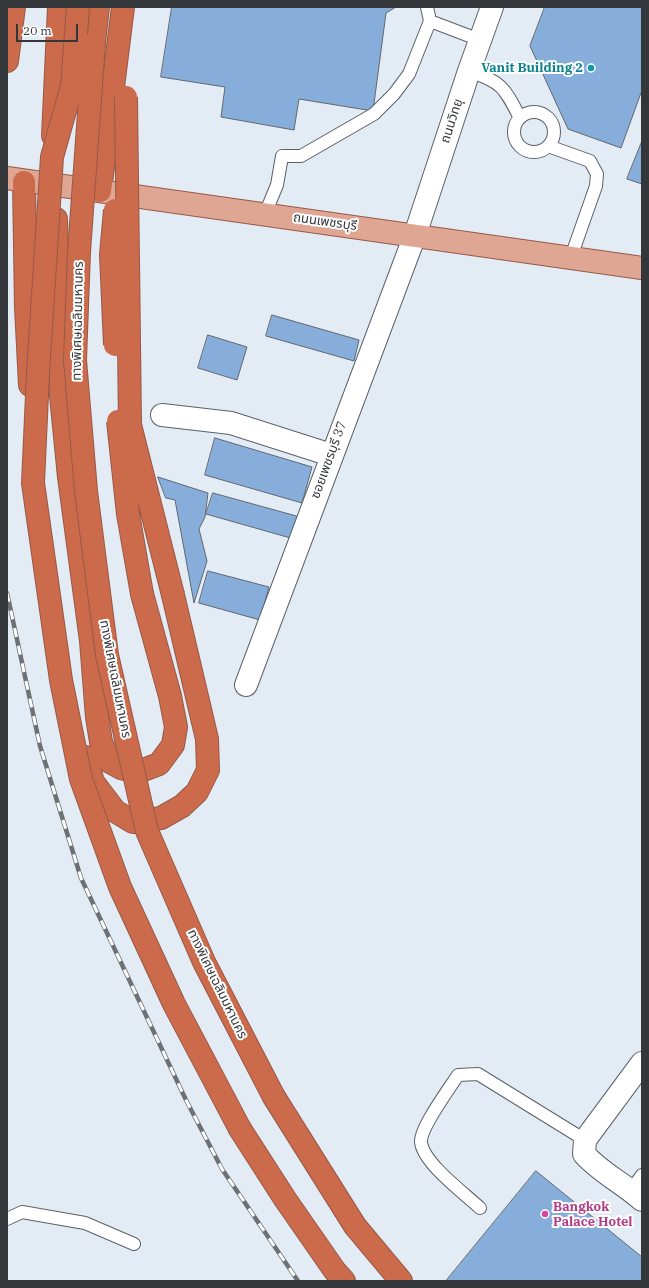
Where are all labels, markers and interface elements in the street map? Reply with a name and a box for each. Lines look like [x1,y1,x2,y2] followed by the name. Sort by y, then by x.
[18,16,80,42] scale bar
[23,23,52,38] text: 20 m
[481,60,583,76] place label: Vanit Building 2
[586,63,596,73] marker: Vanit Building 2
[438,97,466,145] street label: ถนนวิทยุ
[292,210,358,234] street label: ถนนเพชรบุรี
[69,261,87,381] street label: ทางพิเศษเฉลิมมหานคร
[308,419,350,501] street label: ซอยเพชรบุรี 37
[96,619,134,739] street label: ทางพิเศษเฉลิมมหานคร
[184,927,250,1041] street label: ทางพิเศษเฉลิมมหานคร
[553,1199,633,1230] place label: Bangkok Palace Hotel
[540,1209,550,1219] marker: Bangkok Palace Hotel

